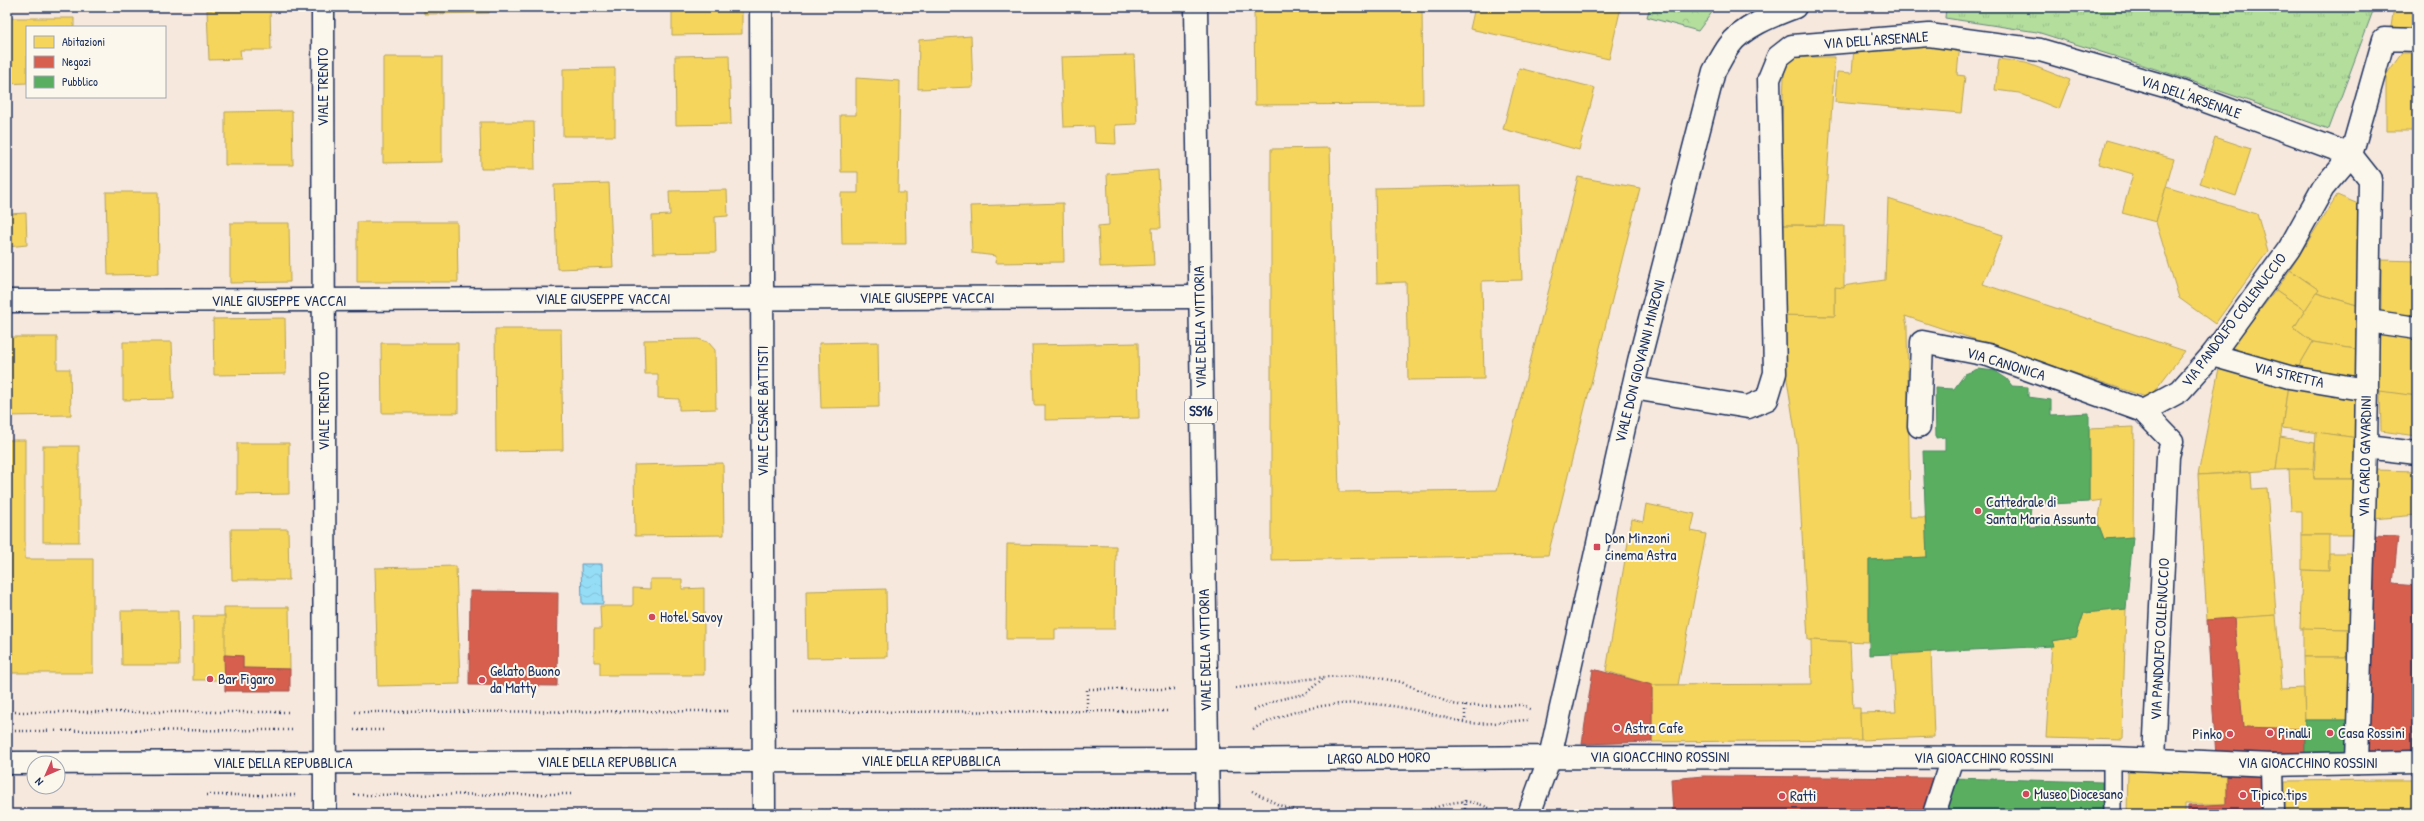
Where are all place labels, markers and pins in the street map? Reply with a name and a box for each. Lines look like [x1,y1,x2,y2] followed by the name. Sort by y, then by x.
[1986,491,2096,529] place label: Cattedrale di Santa Maria Assunta
[1973,506,1983,516] marker: Cattedrale di Santa Maria Assunta
[1605,527,1676,565] place label: Don Minzoni cinema Astra
[1592,542,1602,552] marker: Don Minzoni cinema Astra
[660,606,723,627] place label: Hotel Savoy
[647,612,657,622] marker: Hotel Savoy
[490,660,560,698] place label: Gelato Buono da Matty
[218,668,274,689] place label: Bar Figaro
[205,674,215,684] marker: Bar Figaro
[477,675,487,685] marker: Gelato Buono da Matty
[1625,717,1684,738] place label: Astra Cafe
[2278,722,2311,743] place label: Pinalli
[2338,722,2405,743] place label: Casa Rossini
[1612,723,1622,733] marker: Astra Cafe
[2192,723,2222,744] place label: Pinko
[2265,728,2275,738] marker: Pinalli
[2325,728,2335,738] marker: Casa Rossini
[2225,729,2235,739] marker: Pinko
[2034,783,2123,804] place label: Museo Diocesano
[2251,784,2307,805] place label: Tipico.tips
[1790,785,1816,806] place label: Ratti
[2021,789,2031,799] marker: Museo Diocesano
[2238,790,2248,800] marker: Tipico.tips
[1777,791,1787,801] marker: Ratti

